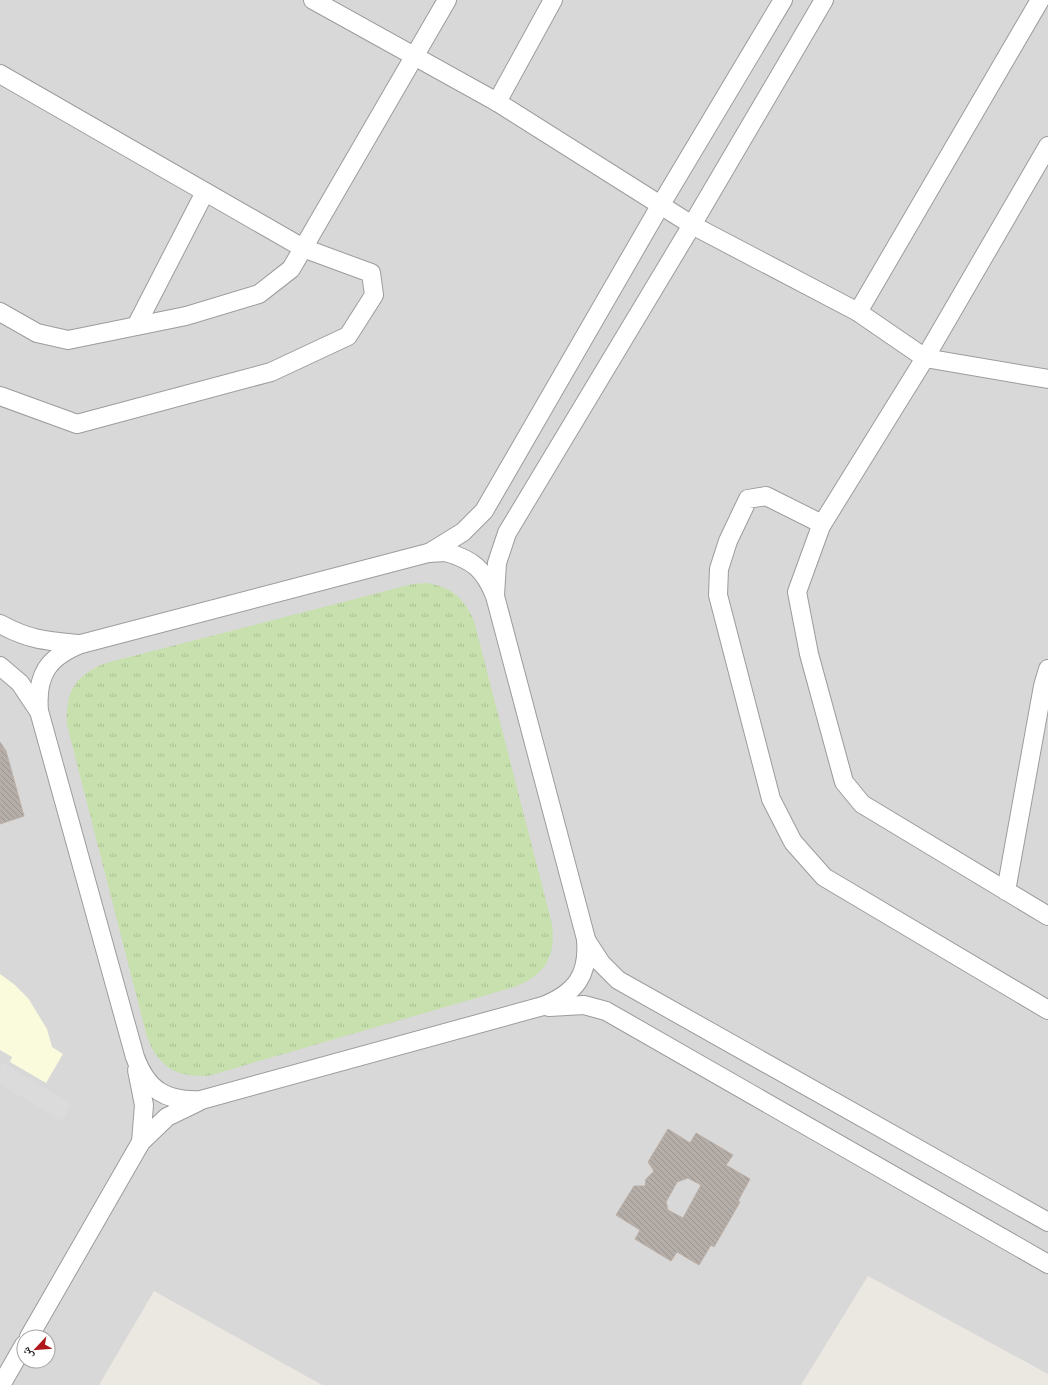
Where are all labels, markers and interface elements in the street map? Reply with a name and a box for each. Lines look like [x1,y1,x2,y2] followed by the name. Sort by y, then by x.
[16,1329,56,1369] north arrow
[19,1344,37,1361] text: ش

